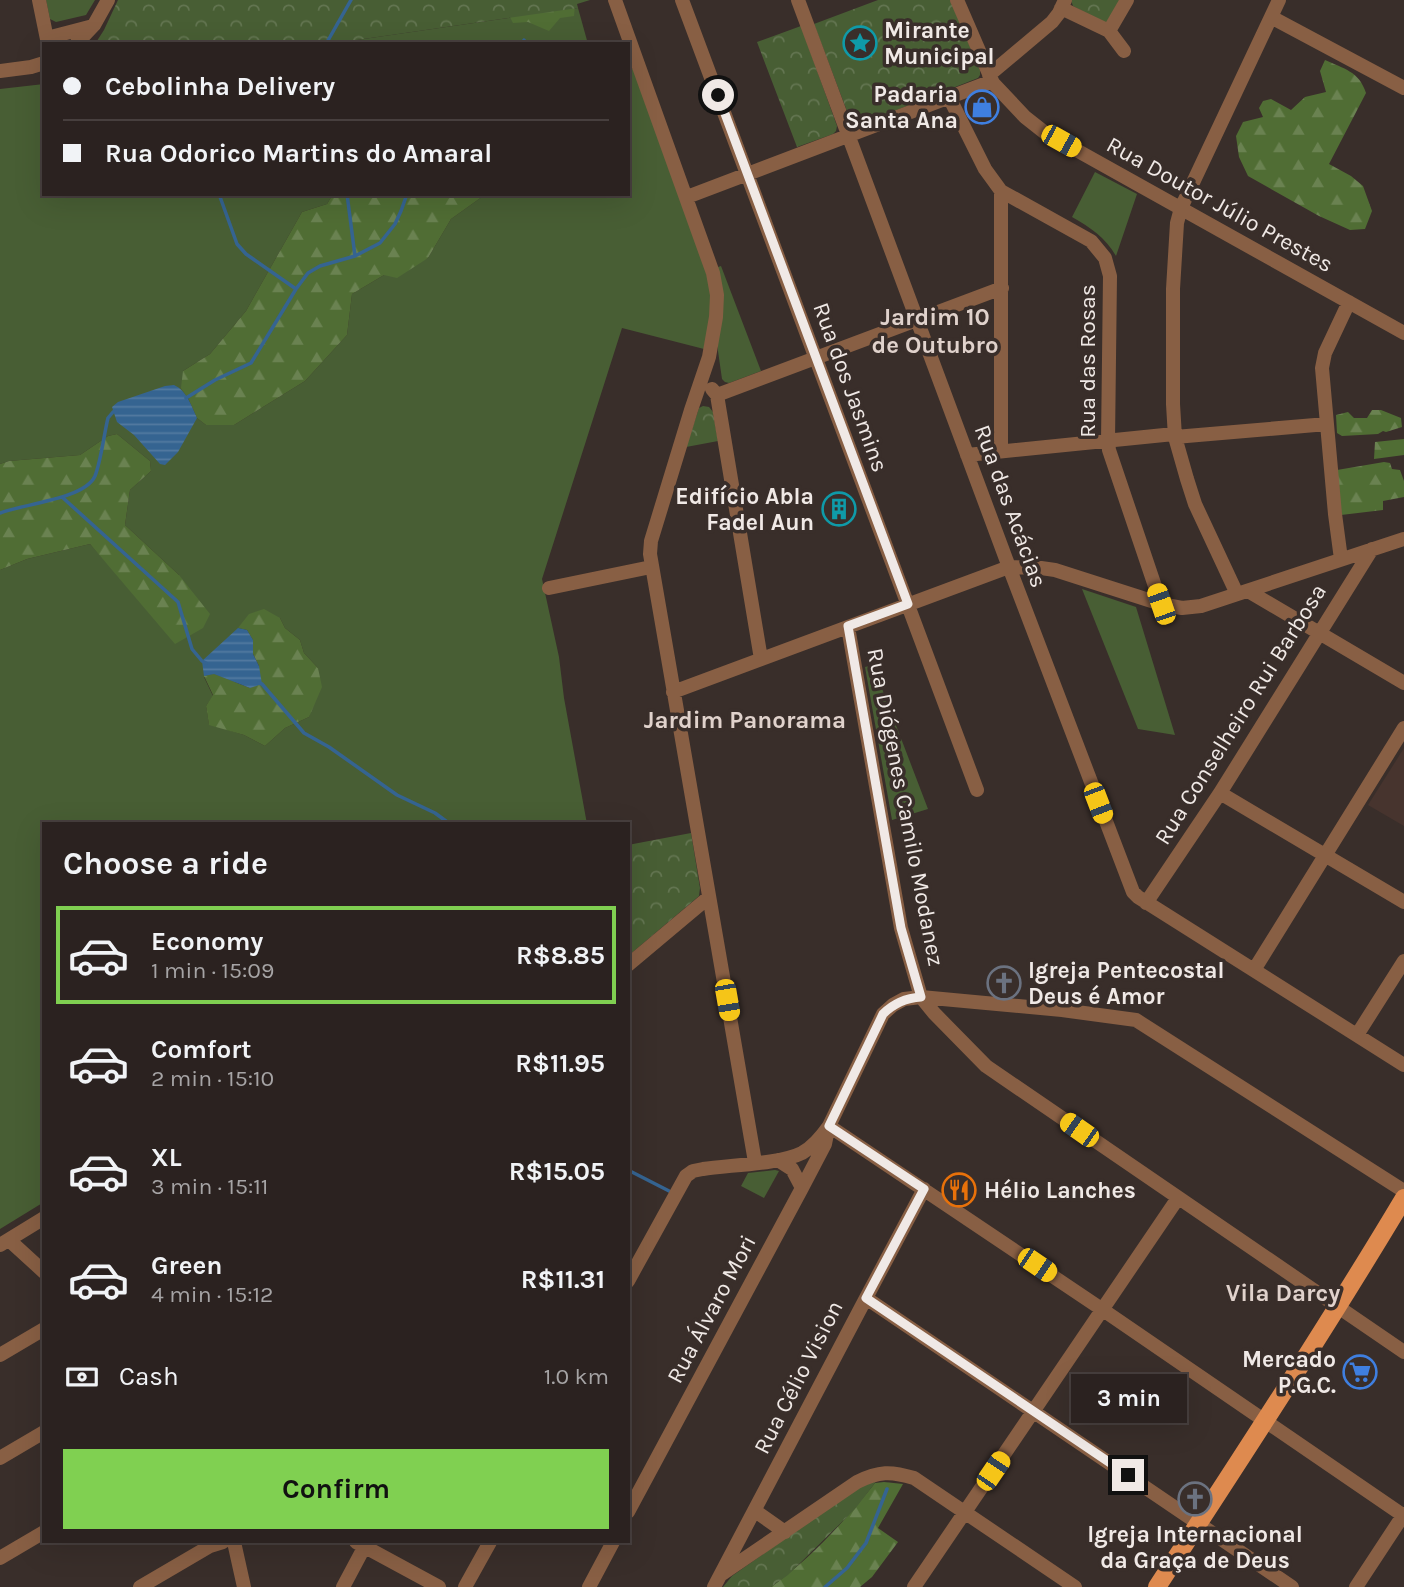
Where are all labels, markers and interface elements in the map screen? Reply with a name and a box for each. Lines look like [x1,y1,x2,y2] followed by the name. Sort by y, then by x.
[884,17,995,70] place label: Mirante Municipal
[841,24,879,62] place icon: Mirante Municipal
[105,71,335,102] text: Cebolinha Delivery
[702,79,734,111] route start
[845,81,958,134] place label: Padaria Santa Ana
[963,88,1001,126] shop icon: Padaria Santa Ana
[1038,122,1085,160] car
[1102,131,1338,278] street label: Rua Doutor Júlio Prestes
[105,138,492,169] text: Rua Odorico Martins do Amaral
[1074,284,1101,438] street label: Rua das Rosas
[807,299,894,476] street label: Rua dos Jasmins
[871,303,999,359] district label: Jardim 10 de Outubro
[969,421,1052,591] street label: Rua das Acácias
[675,483,814,536] place label: Edifício Abla Fadel Aun
[820,490,858,528] building icon: Edifício Abla Fadel Aun
[1149,579,1332,850] street label: Rua Conselheiro Rui Barbosa
[1145,581,1178,627] car
[861,646,950,968] street label: Rua Diógenes Camilo Modanez
[644,706,846,734] district label: Jardim Panorama
[1081,780,1116,826] car
[63,845,268,882] text: Choose a ride
[67,924,130,987] icon: car
[151,926,263,957] text: Economy
[516,940,605,971] text: R$8.85
[151,957,274,984] text: 1 min · 15:09
[1028,957,1225,1010] place label: Igreja Pentecostal Deus é Amor
[985,964,1023,1002] church icon: Igreja Pentecostal Deus é Amor
[714,977,741,1023] car
[67,1032,130,1095] icon: car
[151,1034,252,1065] text: Comfort
[515,1048,605,1079] text: R$11.95
[151,1065,274,1092] text: 2 min · 15:10
[1056,1109,1103,1151] car
[67,1140,130,1203] icon: car
[151,1142,182,1173] text: XL
[509,1156,605,1187] text: R$15.05
[940,1171,978,1209] restaurant icon: Hélio Lanches
[151,1173,268,1200] text: 3 min · 15:11
[984,1177,1136,1204] place label: Hélio Lanches
[661,1231,762,1388] street label: Rua Álvaro Mori
[1014,1245,1061,1285] car
[67,1248,130,1311] icon: car
[151,1250,223,1281] text: Green
[521,1264,605,1295] text: R$11.31
[1226,1279,1340,1307] district label: Vila Darcy
[151,1281,273,1308] text: 4 min · 15:12
[748,1296,849,1458] street label: Rua Célio Vision
[1242,1346,1336,1399] place label: Mercado P.G.C.
[1341,1353,1379,1391] supermarket icon: Mercado P.G.C.
[63,1358,101,1396] icon: cash
[119,1361,179,1392] text: Cash
[544,1363,609,1390] text: 1.0 km
[1070,1374,1186,1422] callout: 3 min
[1097,1385,1161,1412] text: 3 min
[973,1448,1014,1494] car
[63,1449,609,1529] button: Confirm
[1112,1459,1144,1491] route end
[1176,1480,1214,1518] church icon: Igreja Internacional da Graça de Deus
[1087,1521,1303,1574] place label: Igreja Internacional da Graça de Deus

